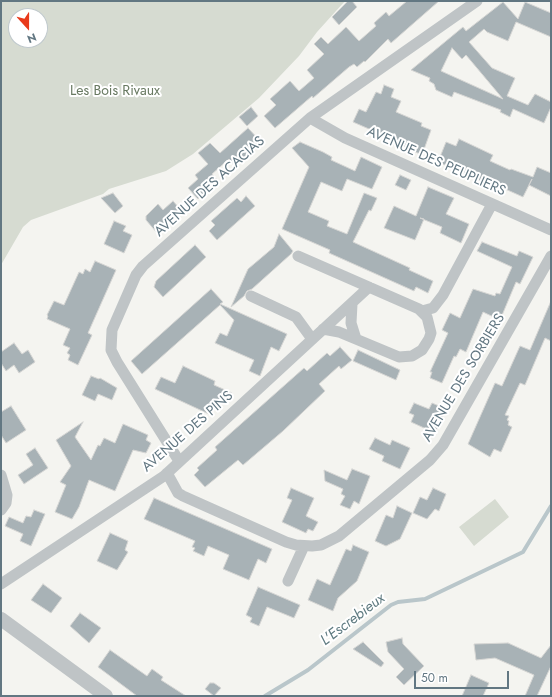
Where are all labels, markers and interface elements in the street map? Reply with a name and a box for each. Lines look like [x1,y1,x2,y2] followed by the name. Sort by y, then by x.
[8,8,48,48] north arrow
[25,29,39,47] text: N
[70,84,160,100] park label: Les Bois Rivaux
[364,124,508,200] street label: AVENUE DES PEUPLIERS
[151,133,269,241] street label: AVENUE DES ACACIAS
[419,311,509,445] street label: AVENUE DES SORBIERS
[139,388,237,476] street label: AVENUE DES PINS
[317,590,389,650] water label: L'Escrebieux
[416,663,511,689] scale bar
[421,669,448,687] text: 50 m

